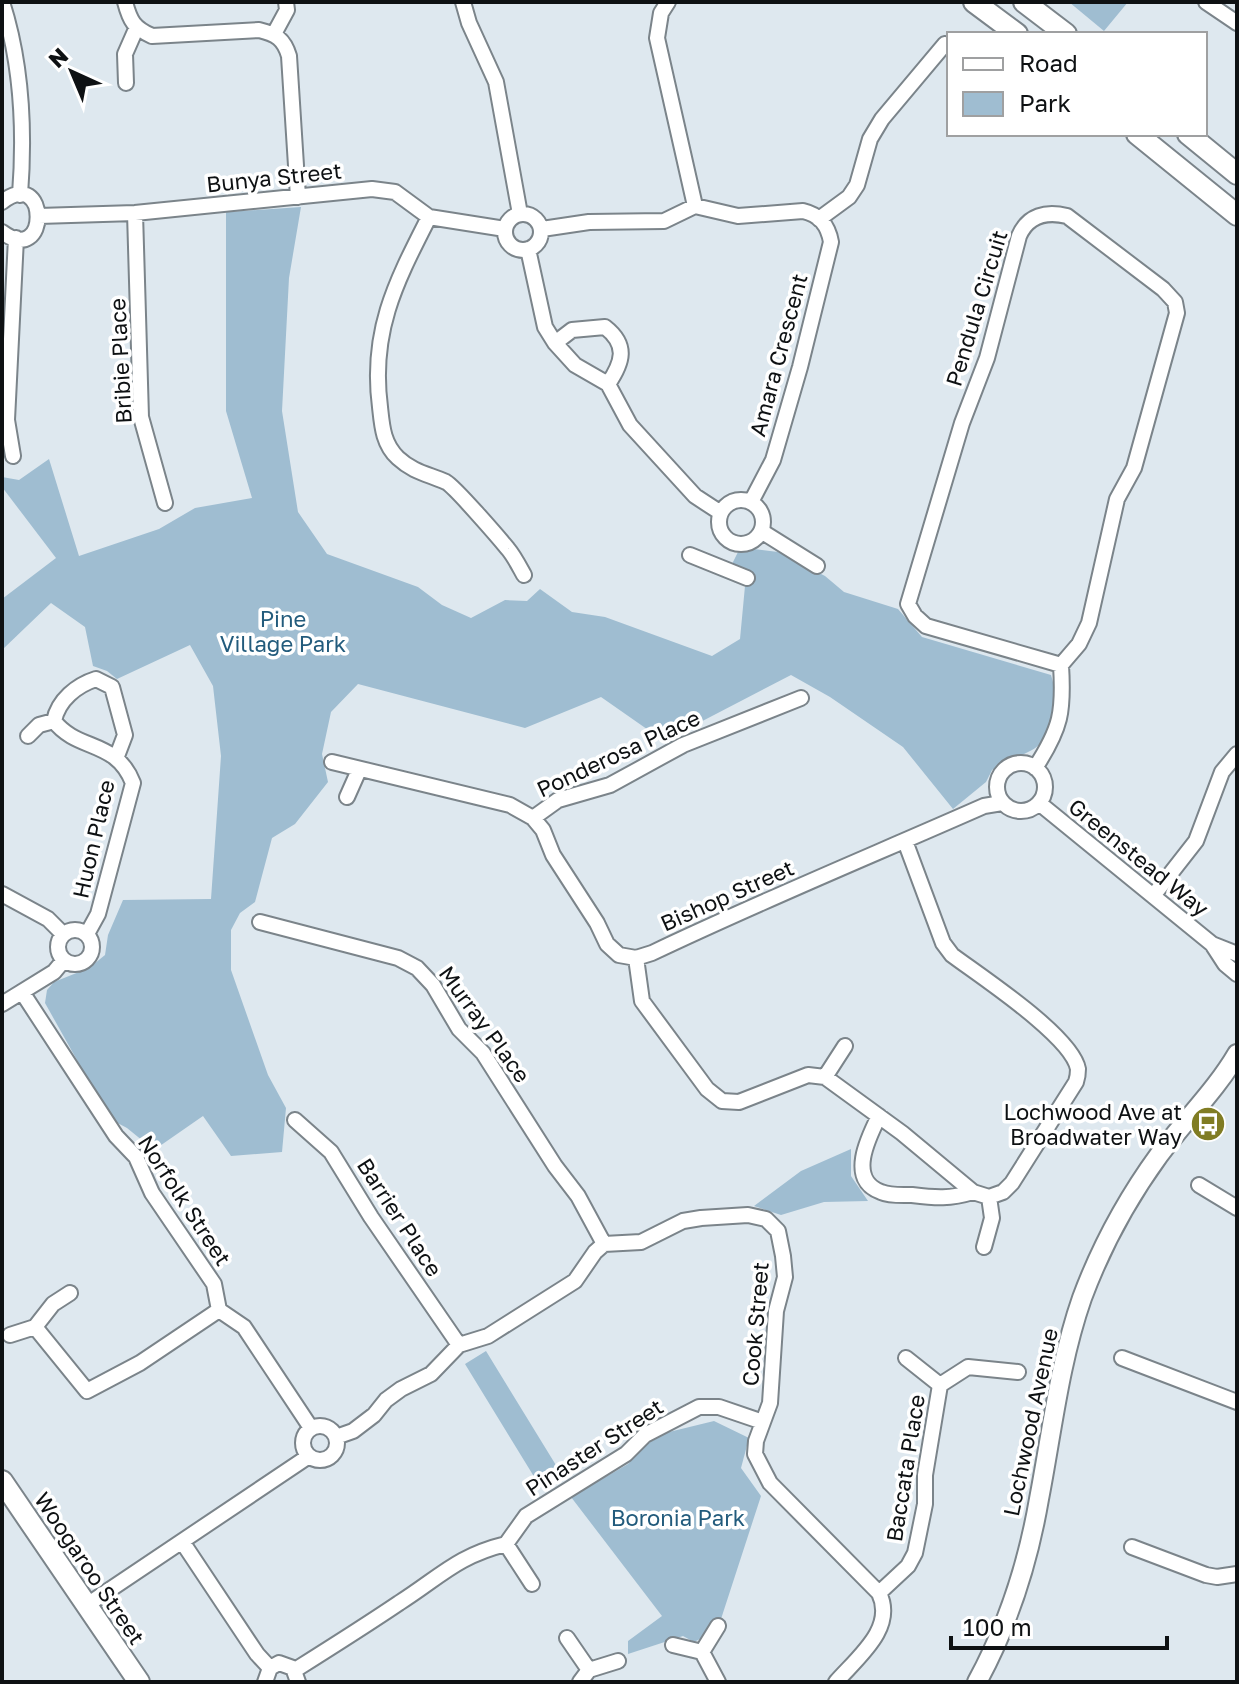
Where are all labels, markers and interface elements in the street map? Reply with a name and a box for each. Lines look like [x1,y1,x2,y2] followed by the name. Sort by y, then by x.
[32,32,112,112] north arrow
[947,32,1207,136] legend
[42,42,73,73] text: N
[1019,48,1078,77] text: Road
[1019,88,1071,117] text: Park
[205,156,343,198] street label: Bunya Street
[939,227,1013,389] street label: Pendula Circuit
[743,271,813,439] street label: Amara Crescent
[103,298,137,424] street label: Bribie Place
[220,605,346,657] park label: Pine Village Park
[532,703,704,803] street label: Ponderosa Place
[66,777,120,901] street label: Huon Place
[1064,792,1214,922] street label: Greenstead Way
[656,854,798,936] street label: Bishop Street
[434,960,536,1088] street label: Murray Place
[1004,1098,1182,1150] place label: Lochwood Ave at Broadwater Way
[1189,1105,1227,1143] bus stop icon: Lochwood Ave at Broadwater Way
[133,1130,237,1270] street label: Norfolk Street
[352,1153,448,1281] street label: Barrier Place
[736,1261,774,1387] street label: Cook Street
[997,1326,1063,1518] street label: Lochwood Avenue
[520,1392,668,1502] street label: Pinaster Street
[880,1392,930,1544] street label: Baccata Place
[29,1487,151,1649] street label: Woogaroo Street
[611,1504,745,1531] park label: Boronia Park
[951,1600,1167,1650] scale bar
[963,1612,1032,1641] text: 100 m

